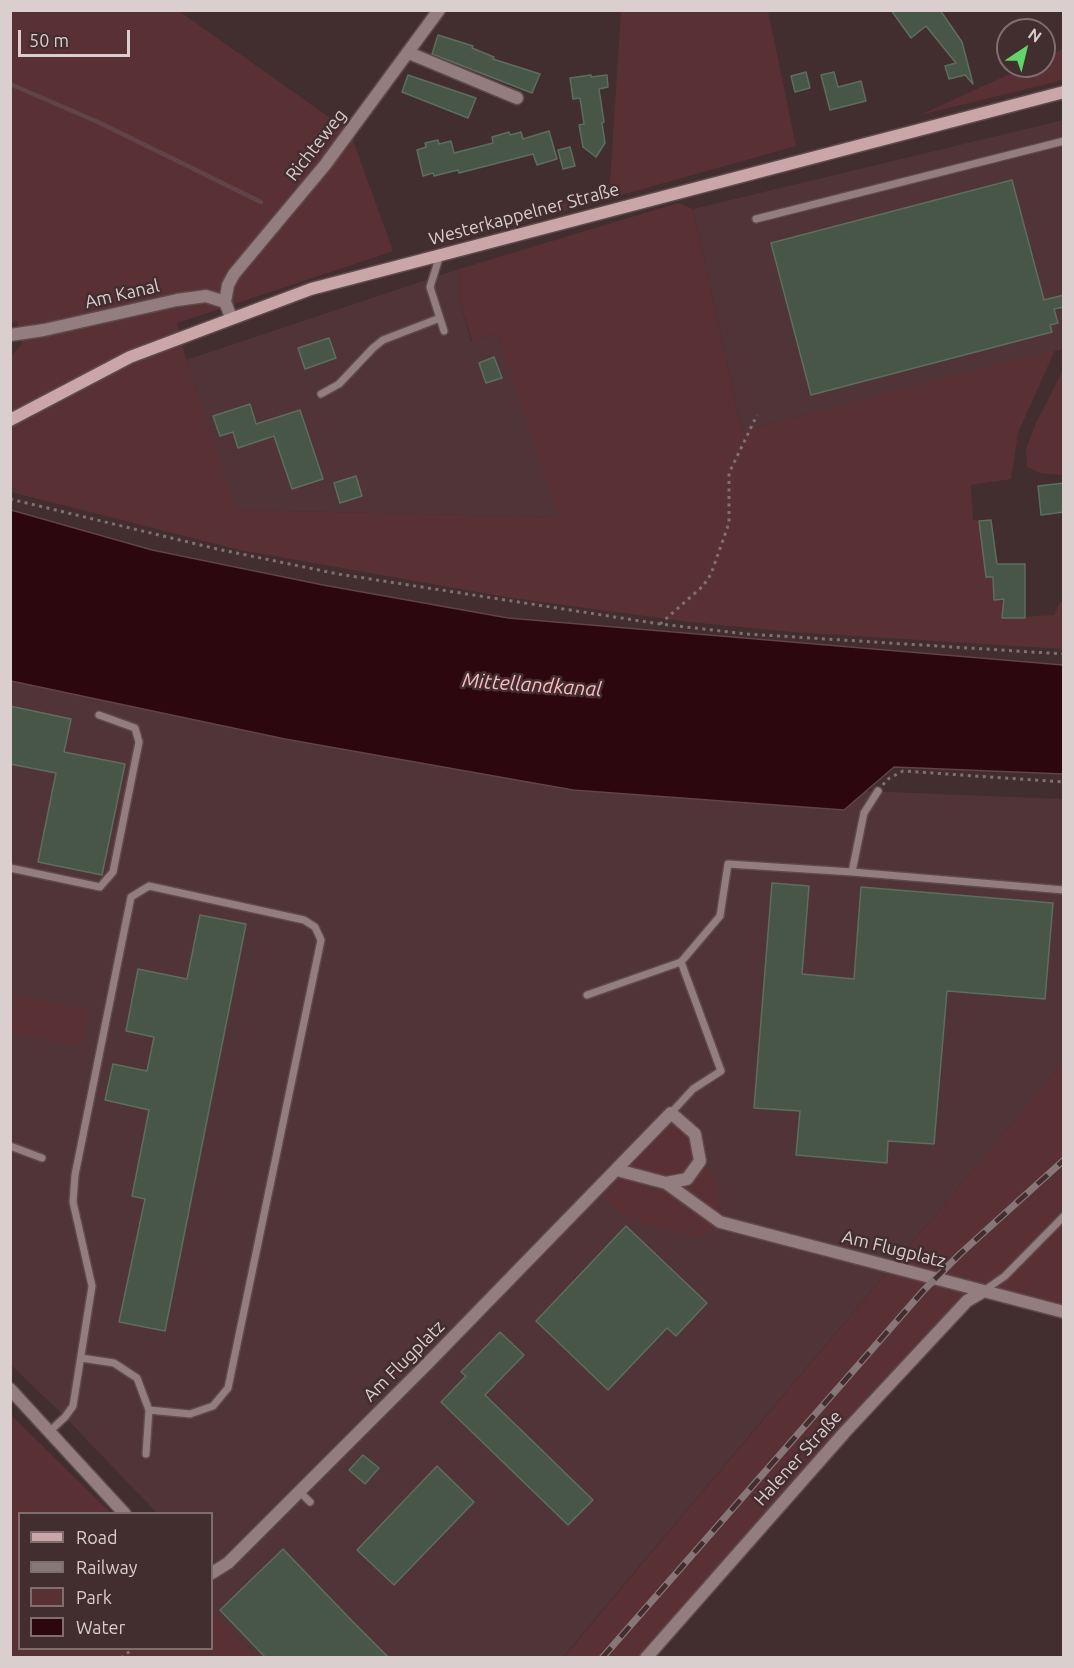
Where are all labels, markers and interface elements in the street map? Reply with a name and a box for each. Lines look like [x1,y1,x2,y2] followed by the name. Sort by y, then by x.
[21,18,134,56] scale bar
[996,18,1056,78] north arrow
[1025,24,1045,46] text: N
[29,30,69,50] text: 50 m
[281,105,351,185] street label: Richteweg
[426,178,622,250] street label: Westerkappelner Straße
[83,275,161,313] street label: Am Kanal
[461,668,603,702] water label: Mittellandkanal
[840,1226,948,1272] street label: Am Flugplatz
[359,1316,449,1406] street label: Am Flugplatz
[750,1406,846,1510] street label: Halener Straße
[18,1512,213,1650] legend
[76,1527,118,1547] text: Road
[76,1557,137,1577] text: Railway
[76,1587,112,1607] text: Park
[76,1617,125,1637] text: Water

